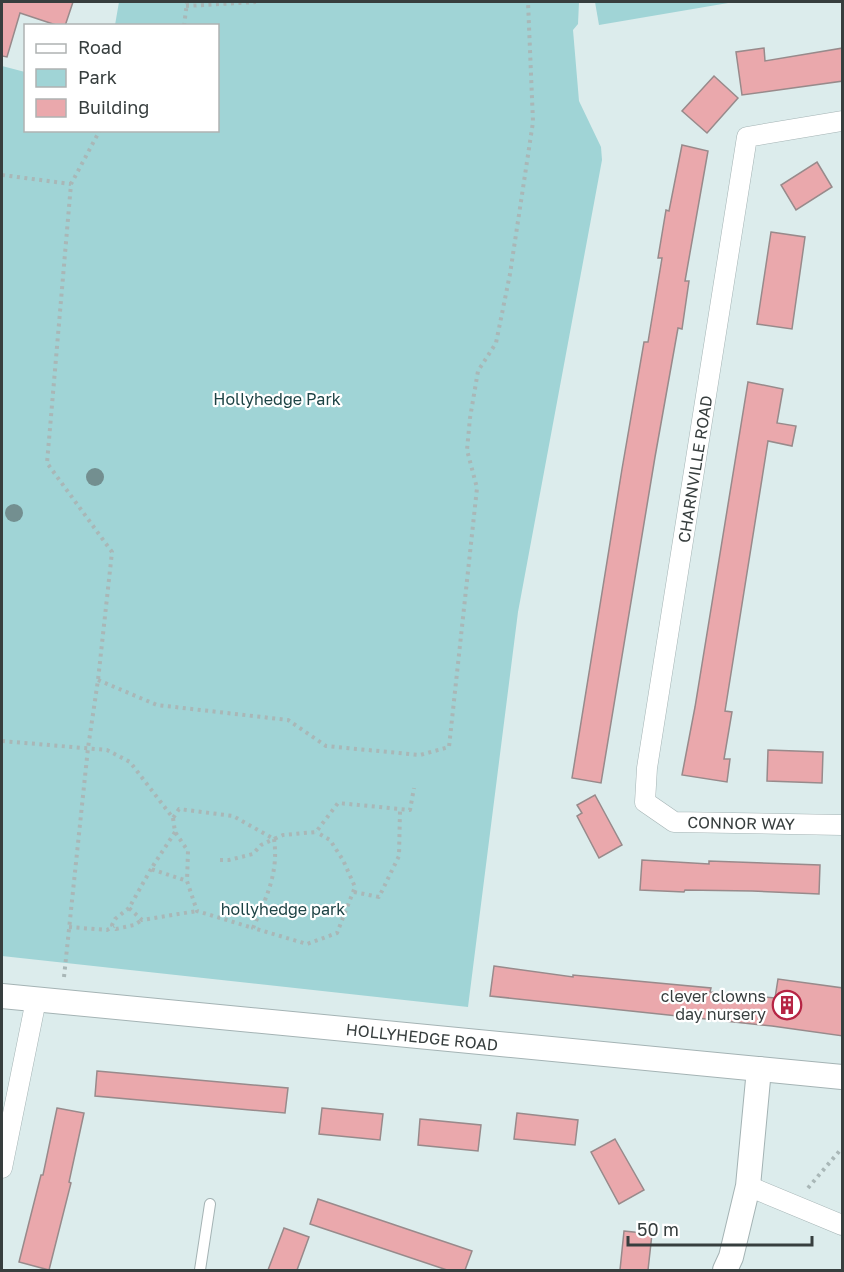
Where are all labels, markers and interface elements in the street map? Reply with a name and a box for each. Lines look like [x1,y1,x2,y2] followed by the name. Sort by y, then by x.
[24,24,219,132] legend
[78,36,122,58] text: Road
[78,66,117,88] text: Park
[78,96,149,118] text: Building
[213,389,341,409] park label: Hollyhedge Park
[673,394,717,544] street label: CHARNVILLE ROAD
[687,812,796,834] street label: CONNOR WAY
[221,899,345,919] park label: hollyhedge park
[661,986,766,1024] place label: clever clowns day nursery
[771,989,803,1021] building icon: clever clowns day nursery
[345,1019,499,1055] street label: HOLLYHEDGE ROAD
[628,1209,812,1247] scale bar
[637,1218,679,1240] text: 50 m

